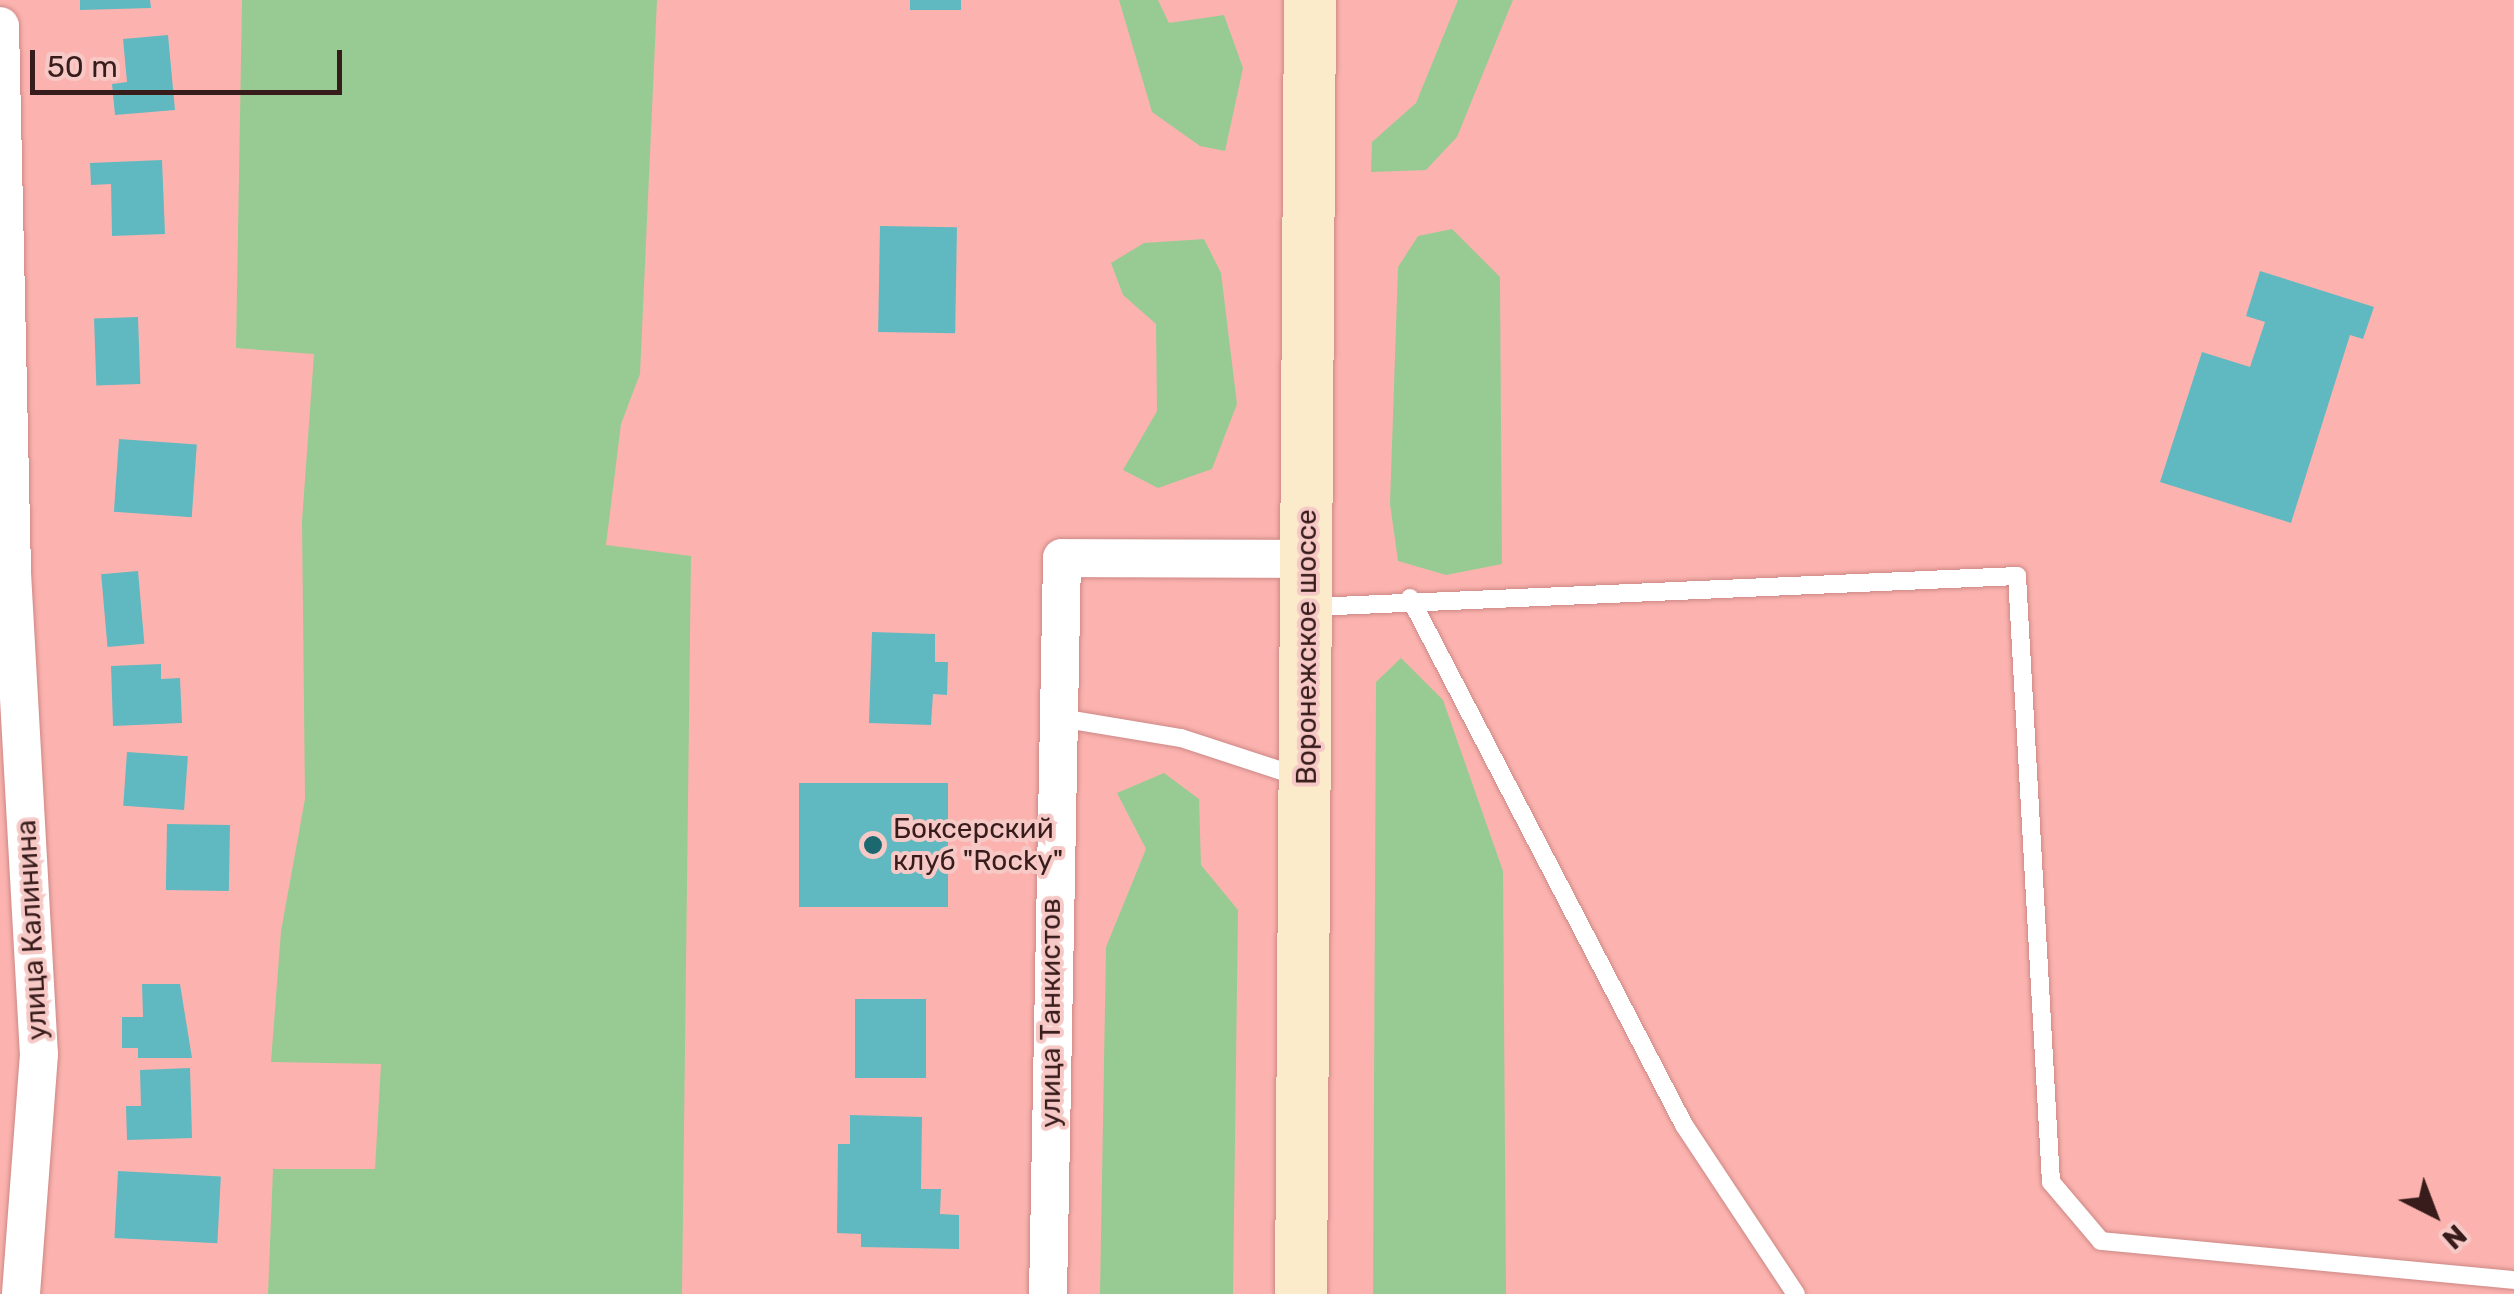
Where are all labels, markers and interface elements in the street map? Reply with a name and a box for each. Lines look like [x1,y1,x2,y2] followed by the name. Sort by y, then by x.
[35,30,348,92] scale bar
[47,49,118,85] text: 50 m
[1290,509,1324,785] street label: Воронежское шоссе
[893,812,1063,878] place label: Боксерский клуб "Rocky"
[9,819,55,1041] street label: улица Калинина
[862,834,884,856] marker: Боксерский клуб "Rocky"
[1034,898,1068,1128] street label: улица Танкистов
[2384,1164,2484,1264] north arrow
[2436,1218,2473,1256] text: N

